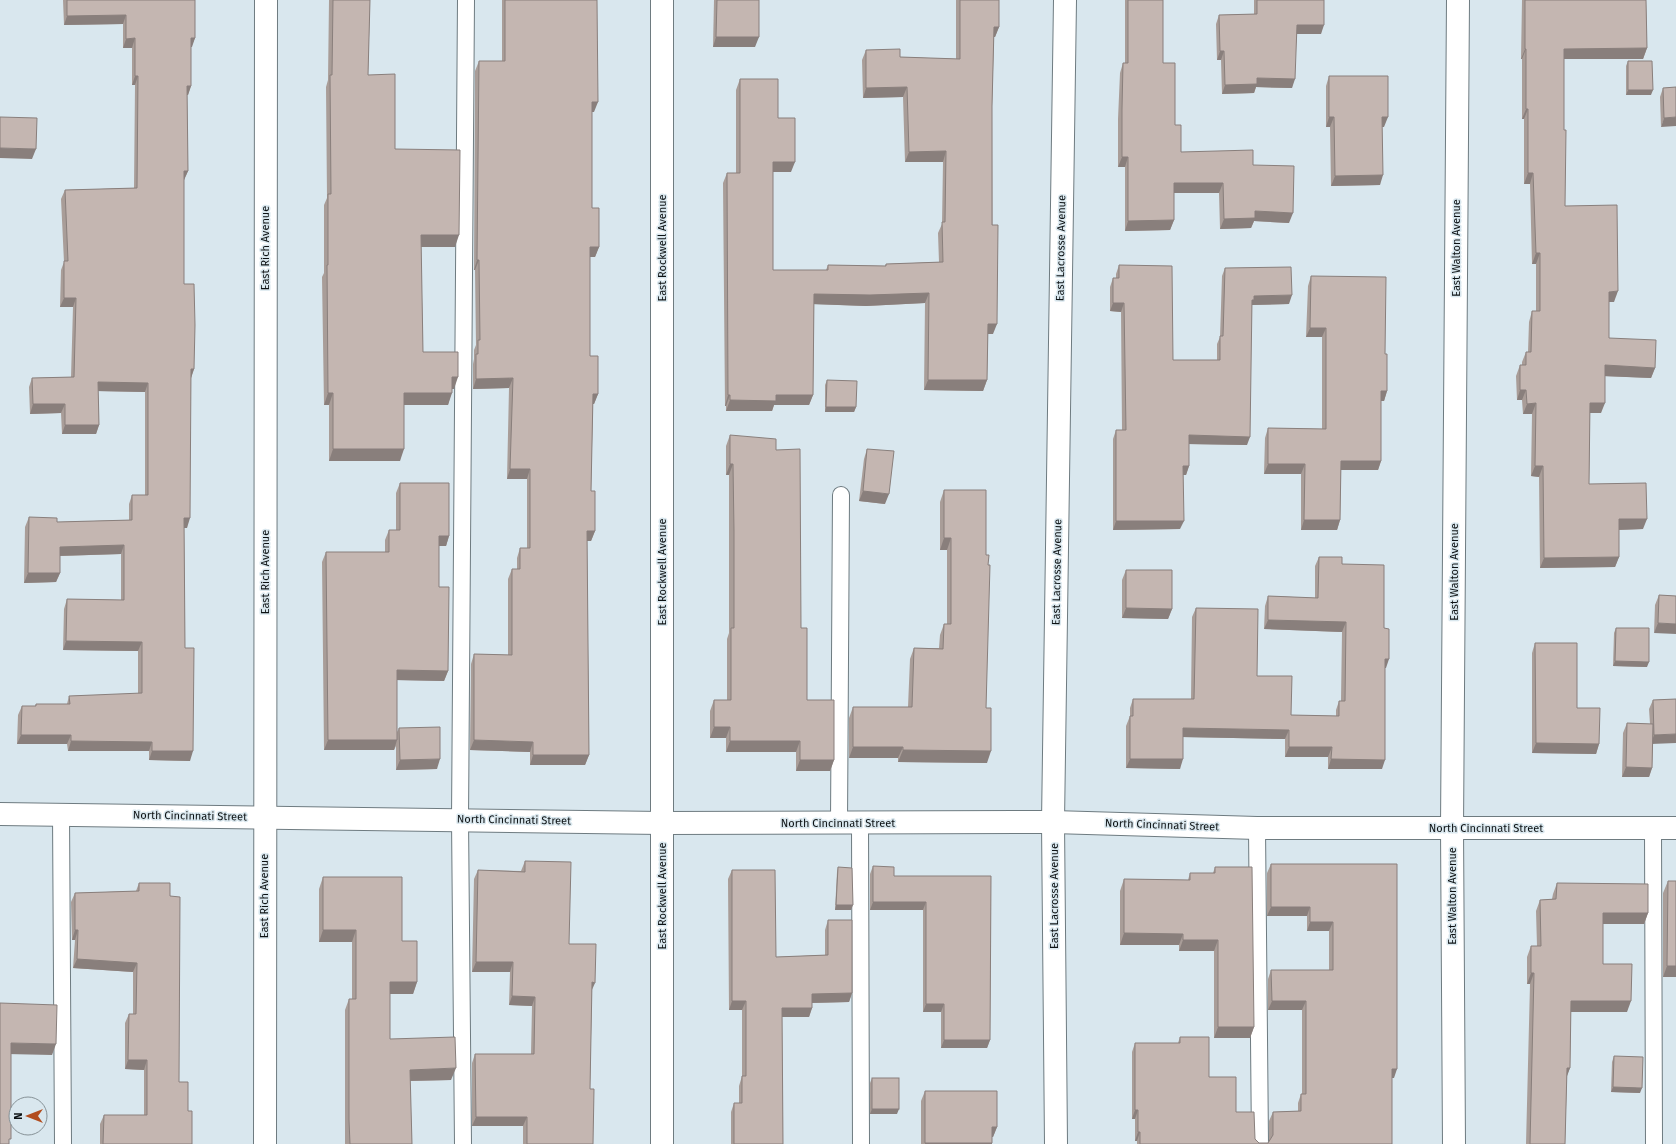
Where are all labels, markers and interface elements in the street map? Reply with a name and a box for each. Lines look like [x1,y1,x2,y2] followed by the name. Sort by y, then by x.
[656,194,669,302] street label: East Rockwell Avenue
[1054,195,1068,301] street label: East Lacrosse Avenue
[1450,199,1463,297] street label: East Walton Avenue
[259,206,272,290] street label: East Rich Avenue
[656,518,669,626] street label: East Rockwell Avenue
[1050,519,1064,625] street label: East Lacrosse Avenue
[1448,523,1461,621] street label: East Walton Avenue
[259,530,272,614] street label: East Rich Avenue
[133,809,247,823] street label: North Cincinnati Street
[457,813,571,827] street label: North Cincinnati Street
[781,817,895,830] street label: North Cincinnati Street
[1105,817,1219,833] street label: North Cincinnati Street
[1429,822,1543,835] street label: North Cincinnati Street
[656,842,669,950] street label: East Rockwell Avenue
[1048,843,1061,949] street label: East Lacrosse Avenue
[1446,847,1459,945] street label: East Walton Avenue
[258,854,271,938] street label: East Rich Avenue
[8,1096,48,1136] north arrow
[12,1112,25,1120] text: N

